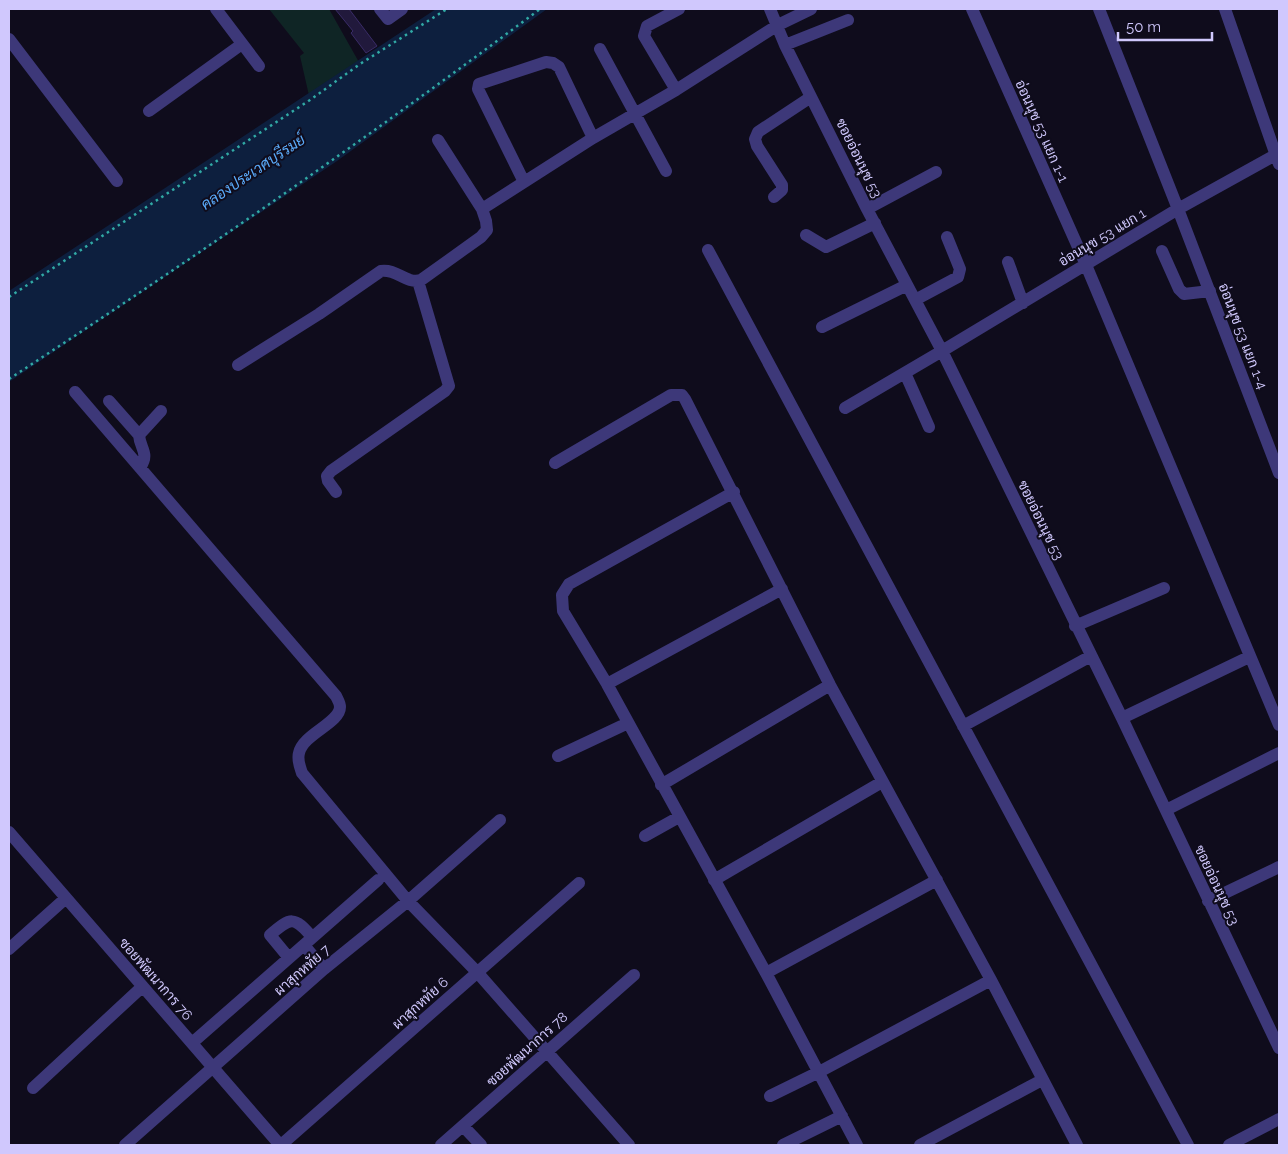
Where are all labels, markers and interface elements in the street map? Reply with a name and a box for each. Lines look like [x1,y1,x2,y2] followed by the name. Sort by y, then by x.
[1118,10,1212,42] scale bar
[1126,18,1161,36] text: 50 m
[1010,77,1072,186] street label: อ่อนนุช 53 แยก 1-1
[831,116,885,201] street label: ซอยอ่อนนุช 53
[197,129,311,215] water label: คลองประเวศบุรีรมย์
[1056,205,1149,271] street label: อ่อนนุช 53 แยก 1
[1214,281,1271,392] street label: อ่อนนุช 53 แยก 1-4
[1013,478,1067,563] street label: ซอยอ่อนนุช 53
[1190,843,1242,928] street label: ซอยอ่อนนุช 53
[116,935,196,1023] street label: ซอยพัฒนาการ 76
[271,941,335,1000] street label: ผาสุกหทัย 7
[389,974,453,1034] street label: ผาสุกหทัย 6
[483,1009,571,1089] street label: ซอยพัฒนาการ 78

